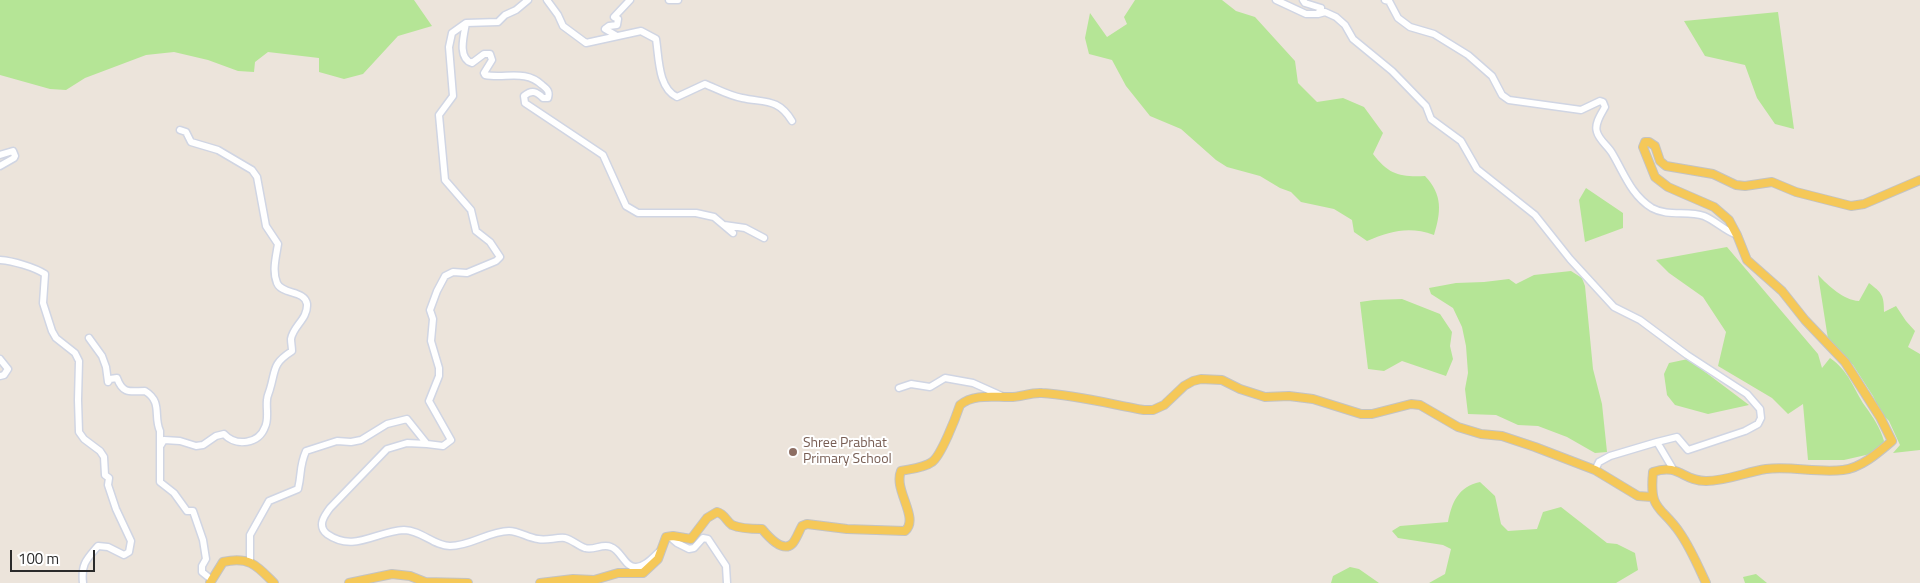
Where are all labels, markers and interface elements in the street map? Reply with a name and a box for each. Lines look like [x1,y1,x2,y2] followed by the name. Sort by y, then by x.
[803,436,892,468] place label: Shree Prabhat Primary School
[787,446,799,458] marker: Shree Prabhat Primary School
[12,540,98,572] scale bar
[18,547,59,570] text: 100 m

